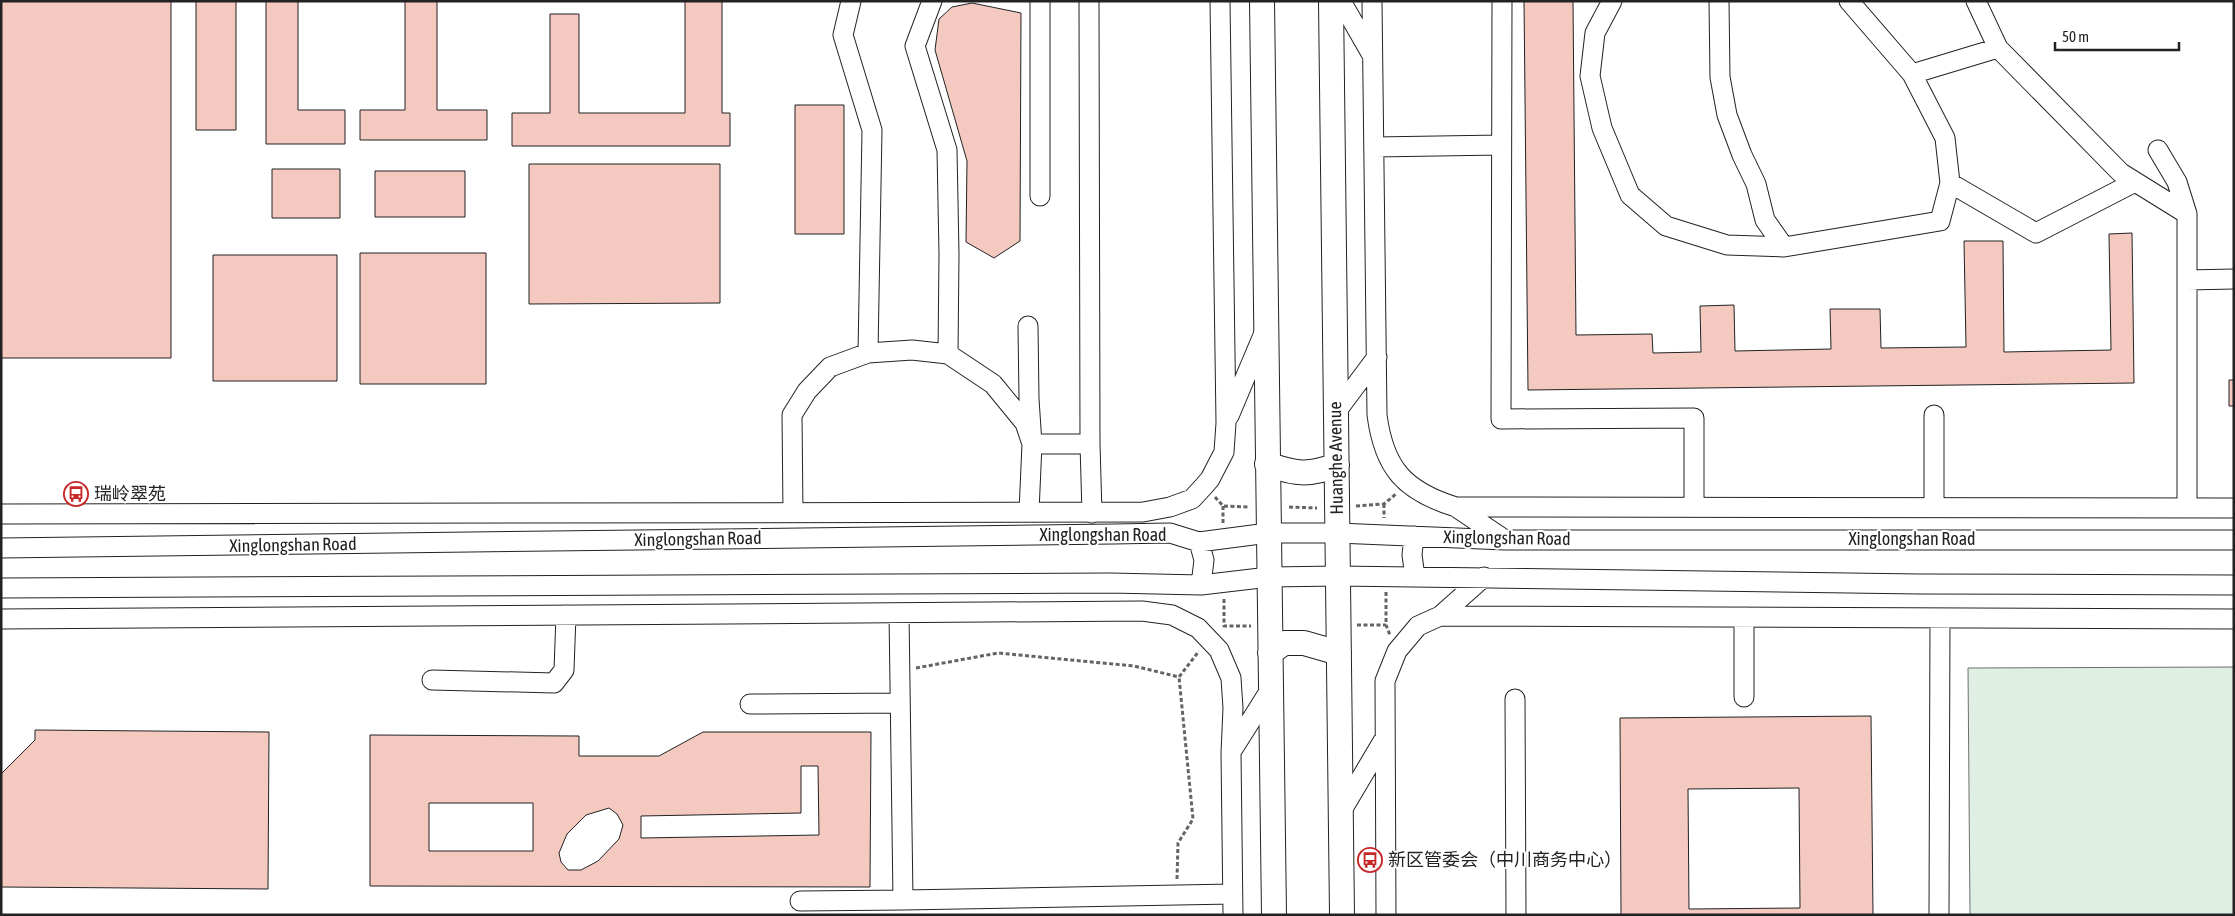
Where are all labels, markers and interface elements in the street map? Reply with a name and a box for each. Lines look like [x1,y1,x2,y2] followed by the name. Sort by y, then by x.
[2055,20,2179,52] scale bar
[2062,28,2089,45] text: 50 m
[1324,401,1347,515] street label: Huanghe Avenue
[63,481,89,507] bus stop icon: 瑞岭翠苑
[94,483,166,504] place label: 瑞岭翠苑
[1039,524,1167,545] street label: Xinglongshan Road
[1443,526,1571,549] street label: Xinglongshan Road
[634,527,762,550] street label: Xinglongshan Road
[1848,528,1976,549] street label: Xinglongshan Road
[229,533,357,556] street label: Xinglongshan Road
[1357,847,1383,873] bus stop icon: 新区管委会（中川商务中心）
[1388,849,1622,870] place label: 新区管委会（中川商务中心）

